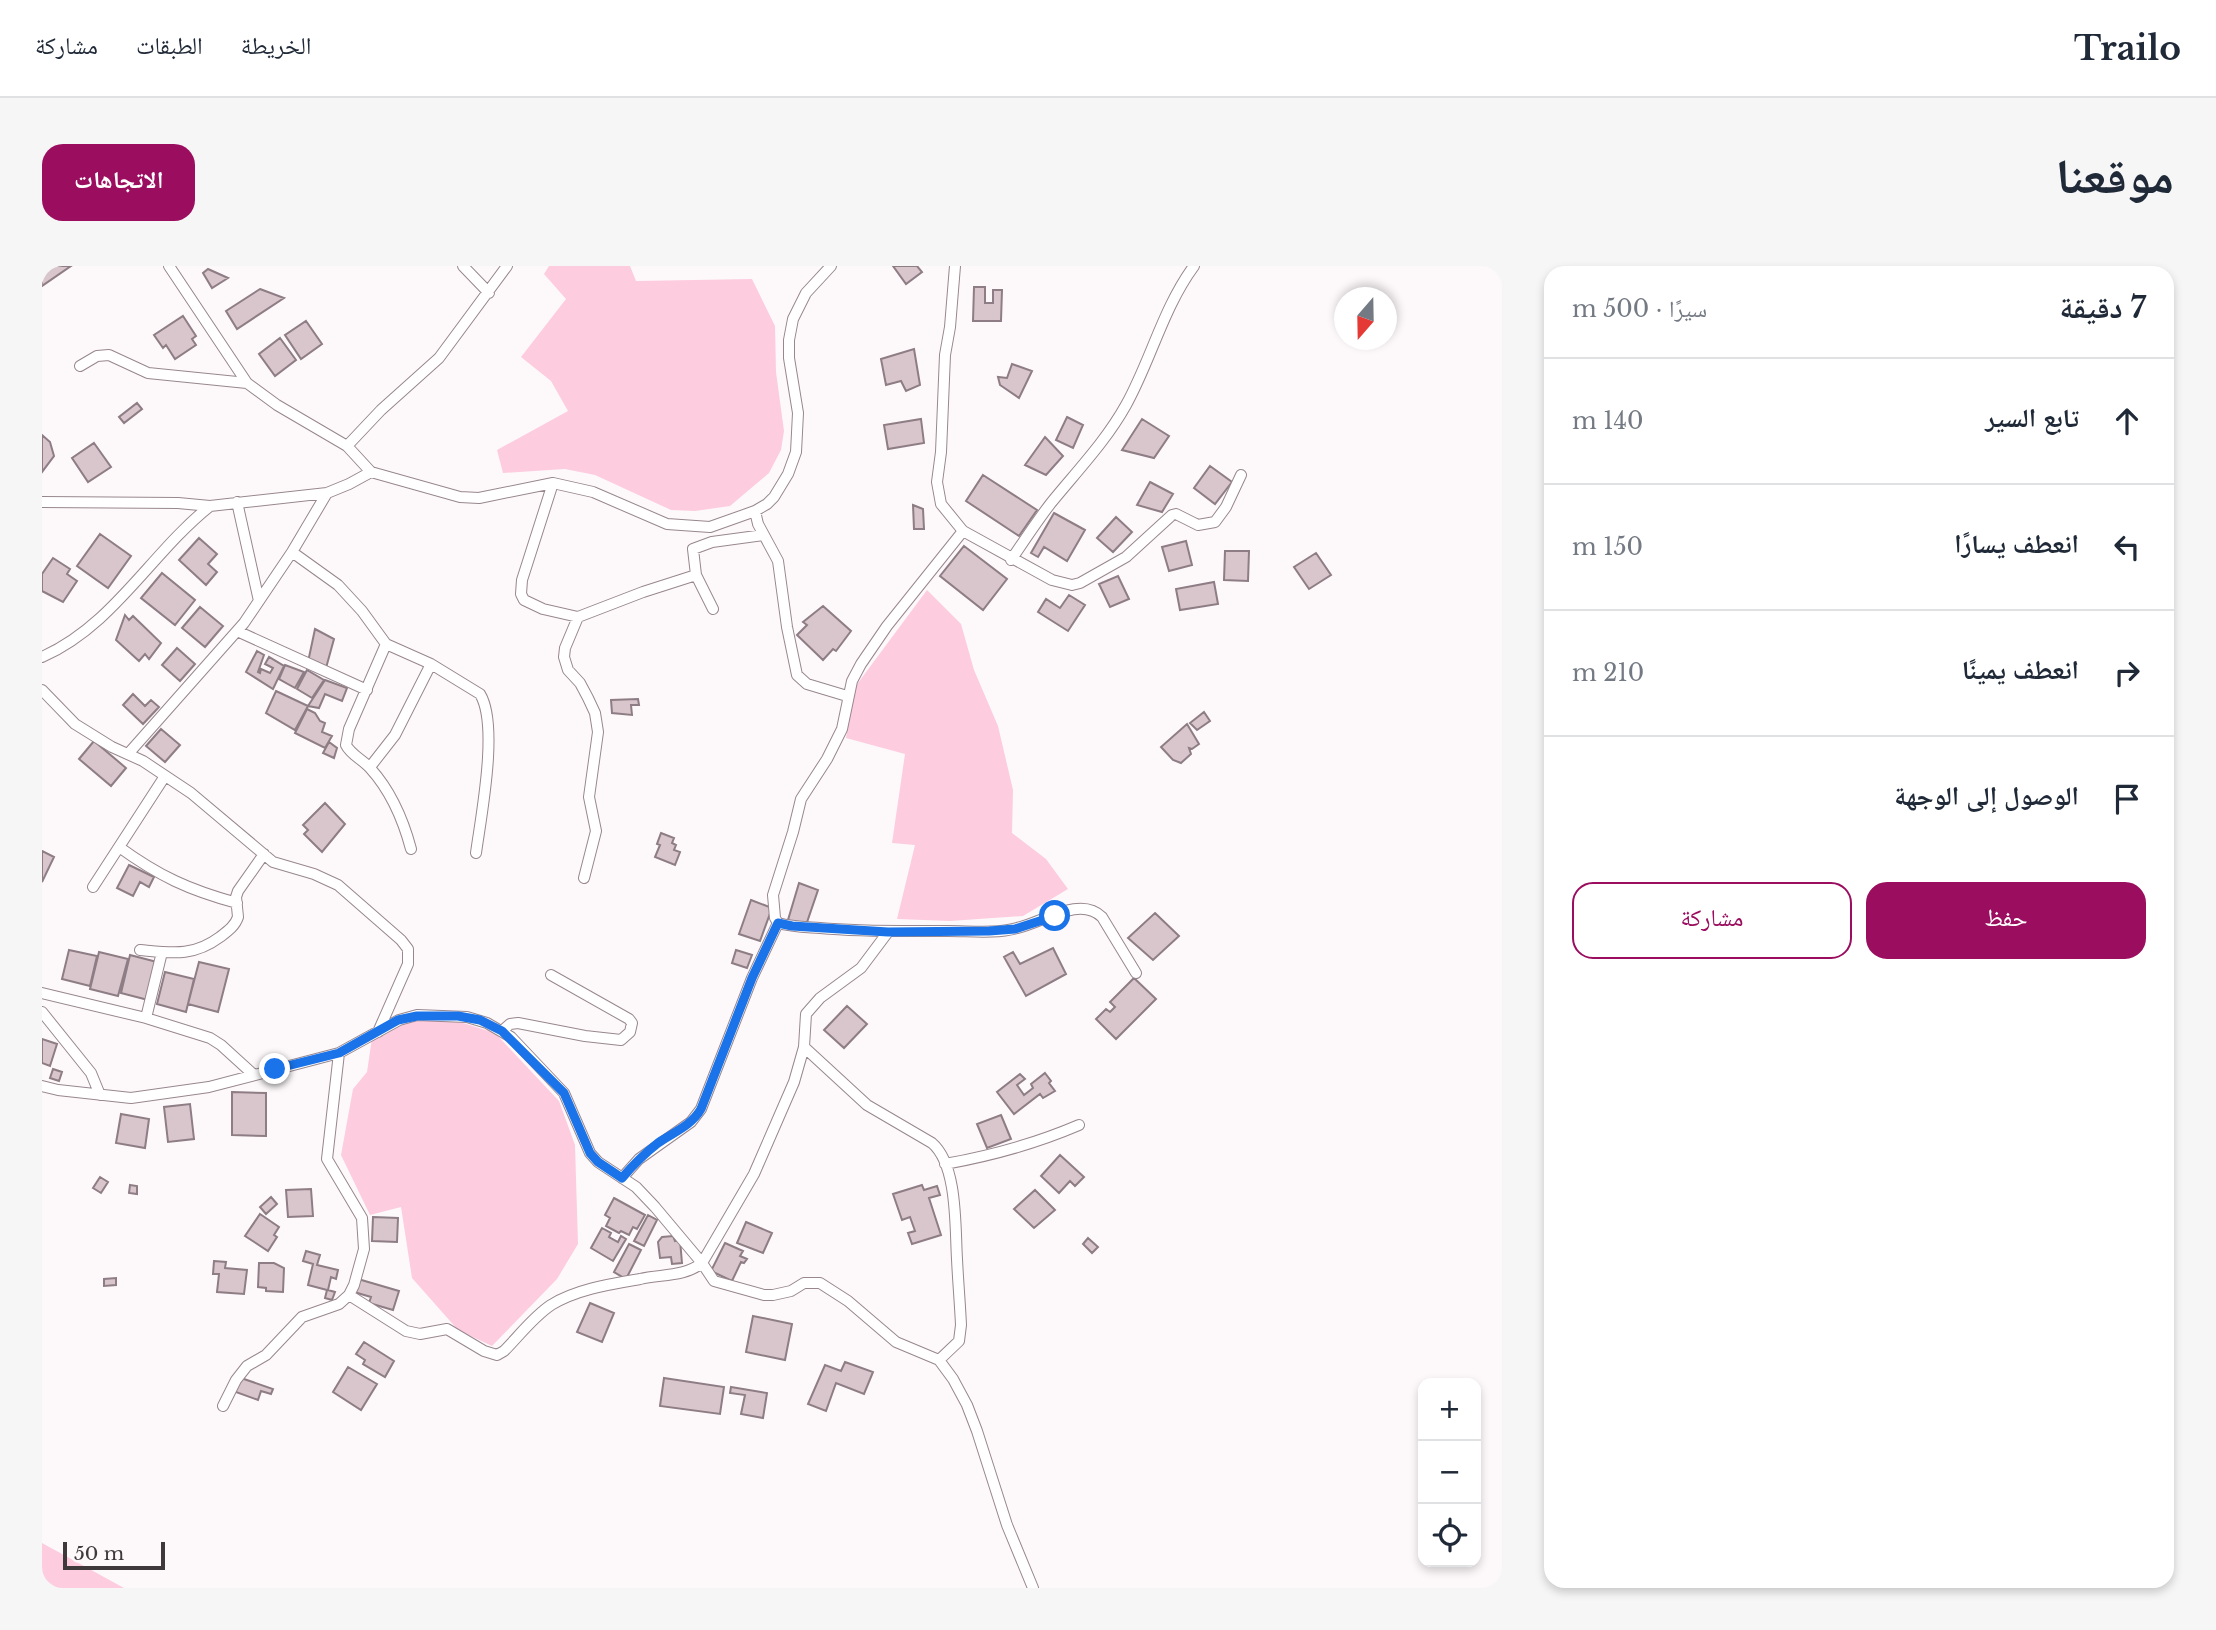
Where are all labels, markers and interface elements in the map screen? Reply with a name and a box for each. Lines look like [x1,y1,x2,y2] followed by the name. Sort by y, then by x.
[2074,28,2181,69] text: Trailo
[35,31,98,60] text: مشاركة
[136,31,203,60] text: الطبقات
[241,31,311,60] text: الخريطة
[42,144,195,221] button: الاتجاهات
[2056,145,2174,206] text: موقعنا
[1334,287,1397,350] north arrow
[2060,289,2146,326] text: 7 دقيقة
[1572,295,1707,323] text: سيرًا · 500 m
[1985,402,2079,434] text: تابع السير
[2108,402,2146,440] icon: ahead
[1572,407,1643,435] text: 140 m
[1954,528,2079,560] text: انعطف يسارًا
[2108,528,2146,566] icon: left
[1572,533,1643,561] text: 150 m
[1962,654,2079,686] text: انعطف يمينًا
[2108,654,2146,692] icon: right
[1572,659,1644,687] text: 210 m
[1894,780,2079,812] text: الوصول إلى الوجهة
[2108,780,2146,818] icon: arrive
[1572,882,1852,959] button: مشاركة
[1866,882,2146,959] button: حفظ
[1039,900,1070,931] route start
[259,1053,290,1084] route end
[1418,1378,1481,1567] map controls
[1418,1378,1481,1441] button: +
[1418,1441,1481,1504] button: −
[1418,1504,1481,1567] button: locate
[63,1539,164,1571] scale bar
[74,1542,124,1565] text: 50 m

